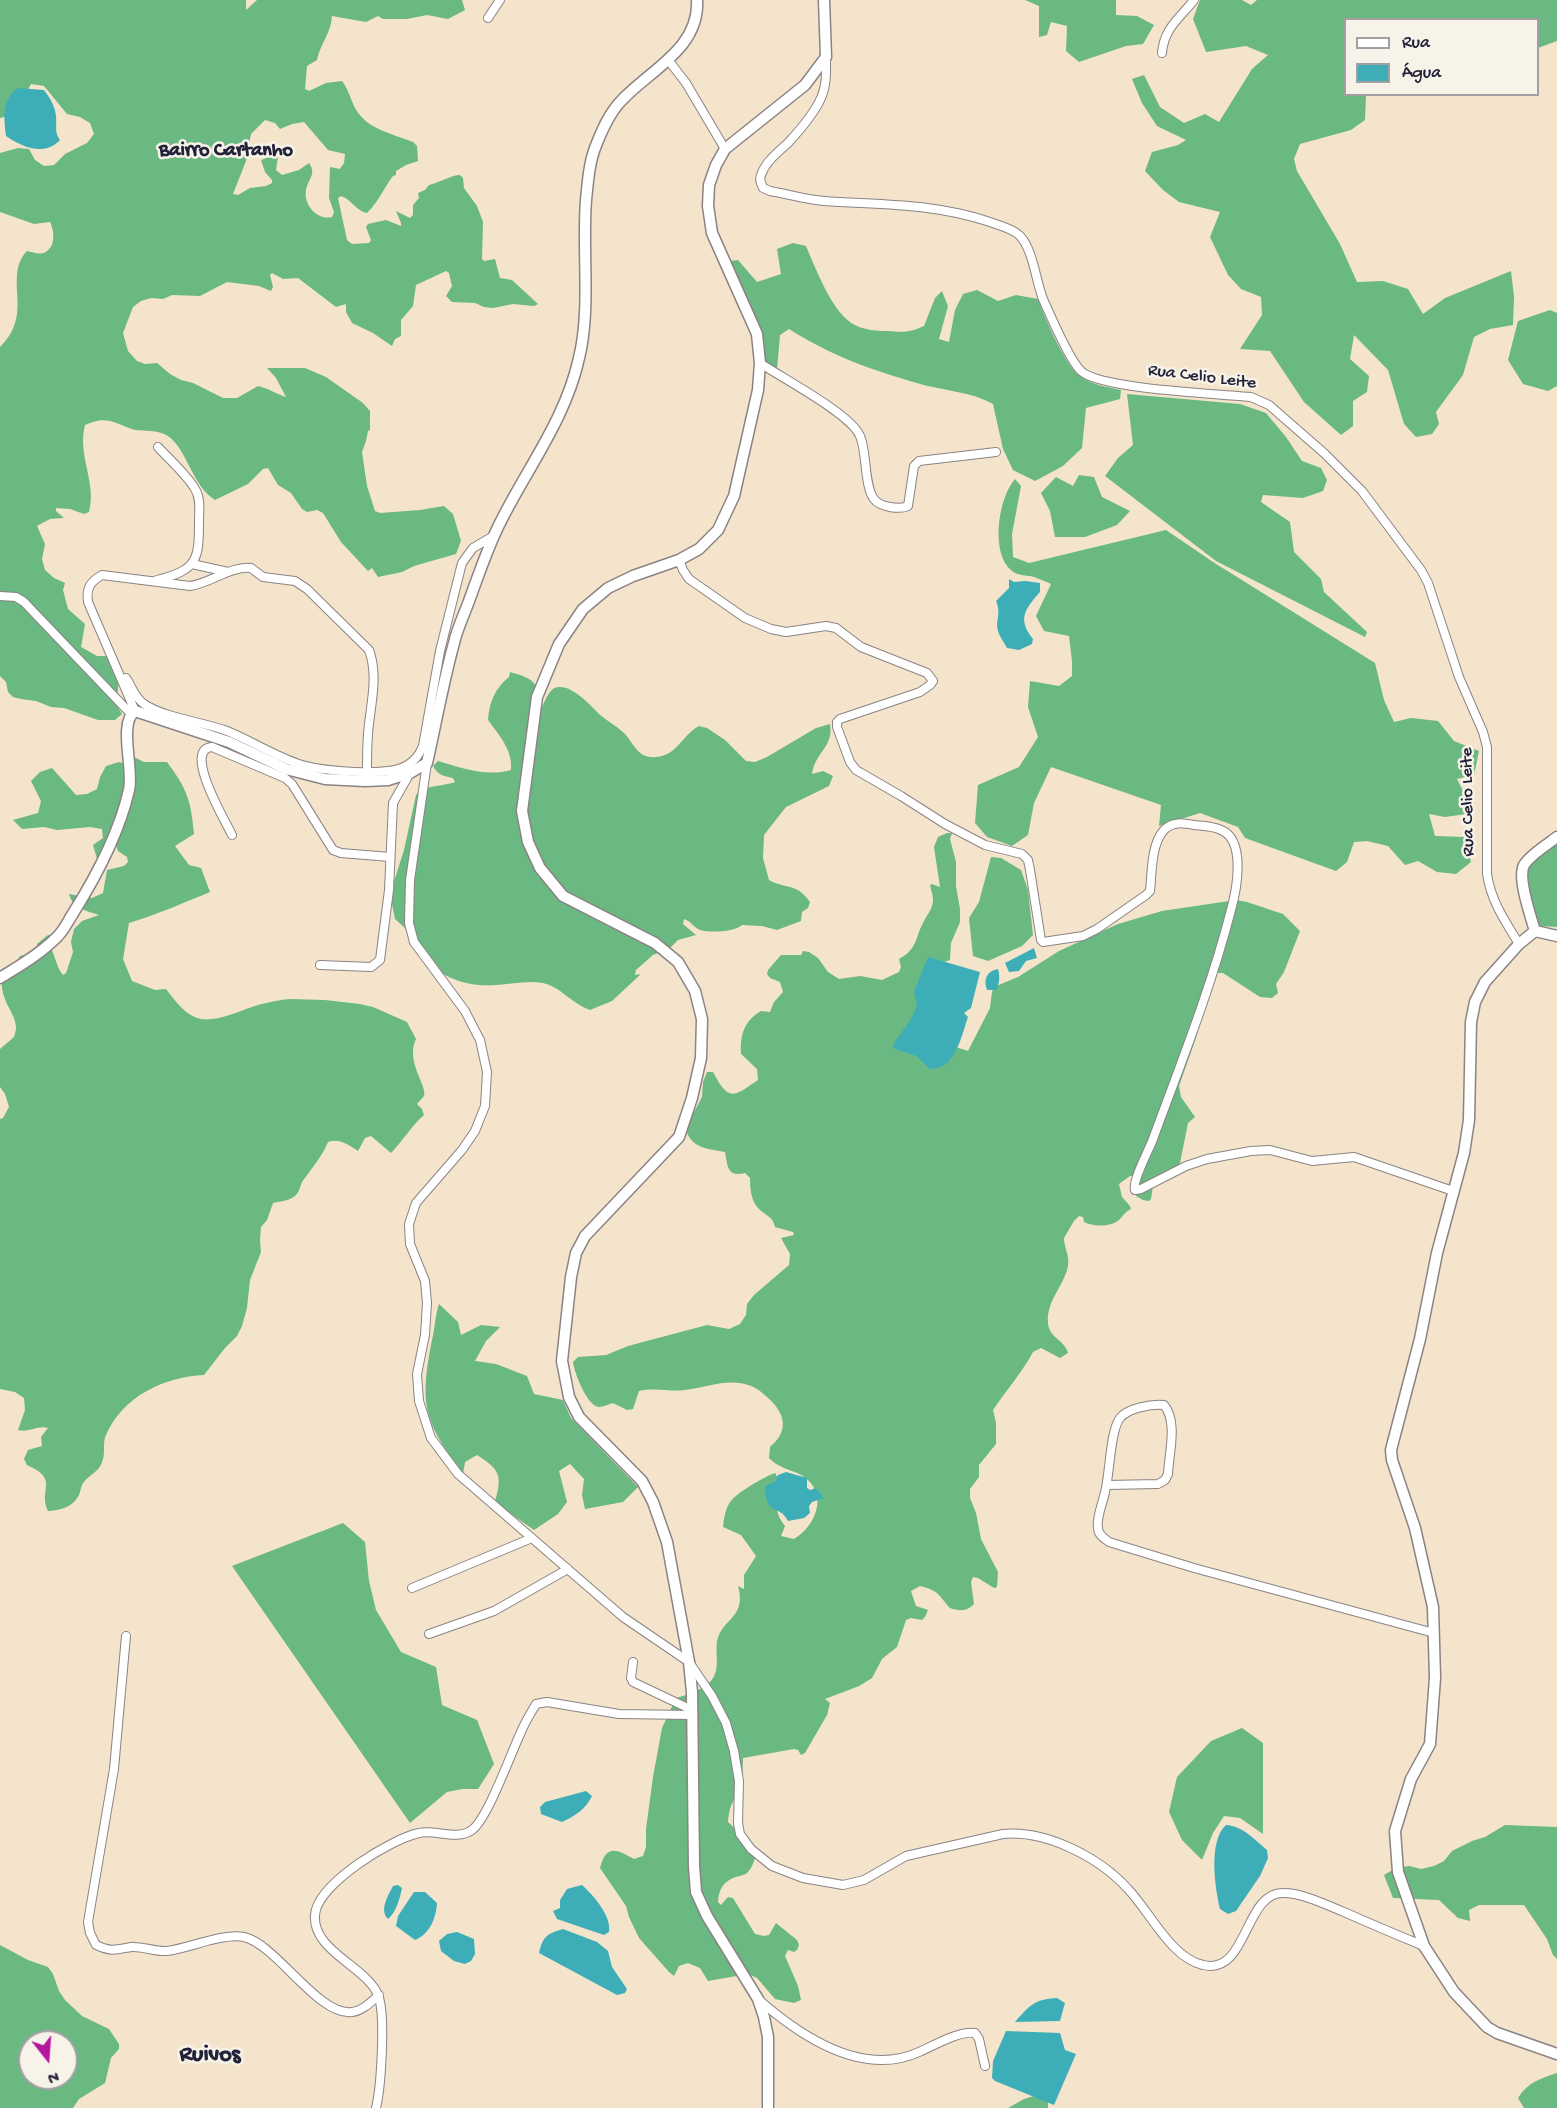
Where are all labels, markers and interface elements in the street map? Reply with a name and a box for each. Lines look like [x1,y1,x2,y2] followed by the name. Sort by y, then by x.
[1344,18,1539,96] legend
[1402,33,1430,54] text: Rua
[1402,63,1441,84] text: Água
[159,140,293,164] district label: Bairro Cartanho
[1147,361,1257,395] street label: Rua Celio Leite
[1457,747,1481,857] street label: Rua Celio Leite
[18,2030,78,2090] north arrow
[180,2042,240,2070] district label: Ruivos
[45,2065,61,2086] text: N

